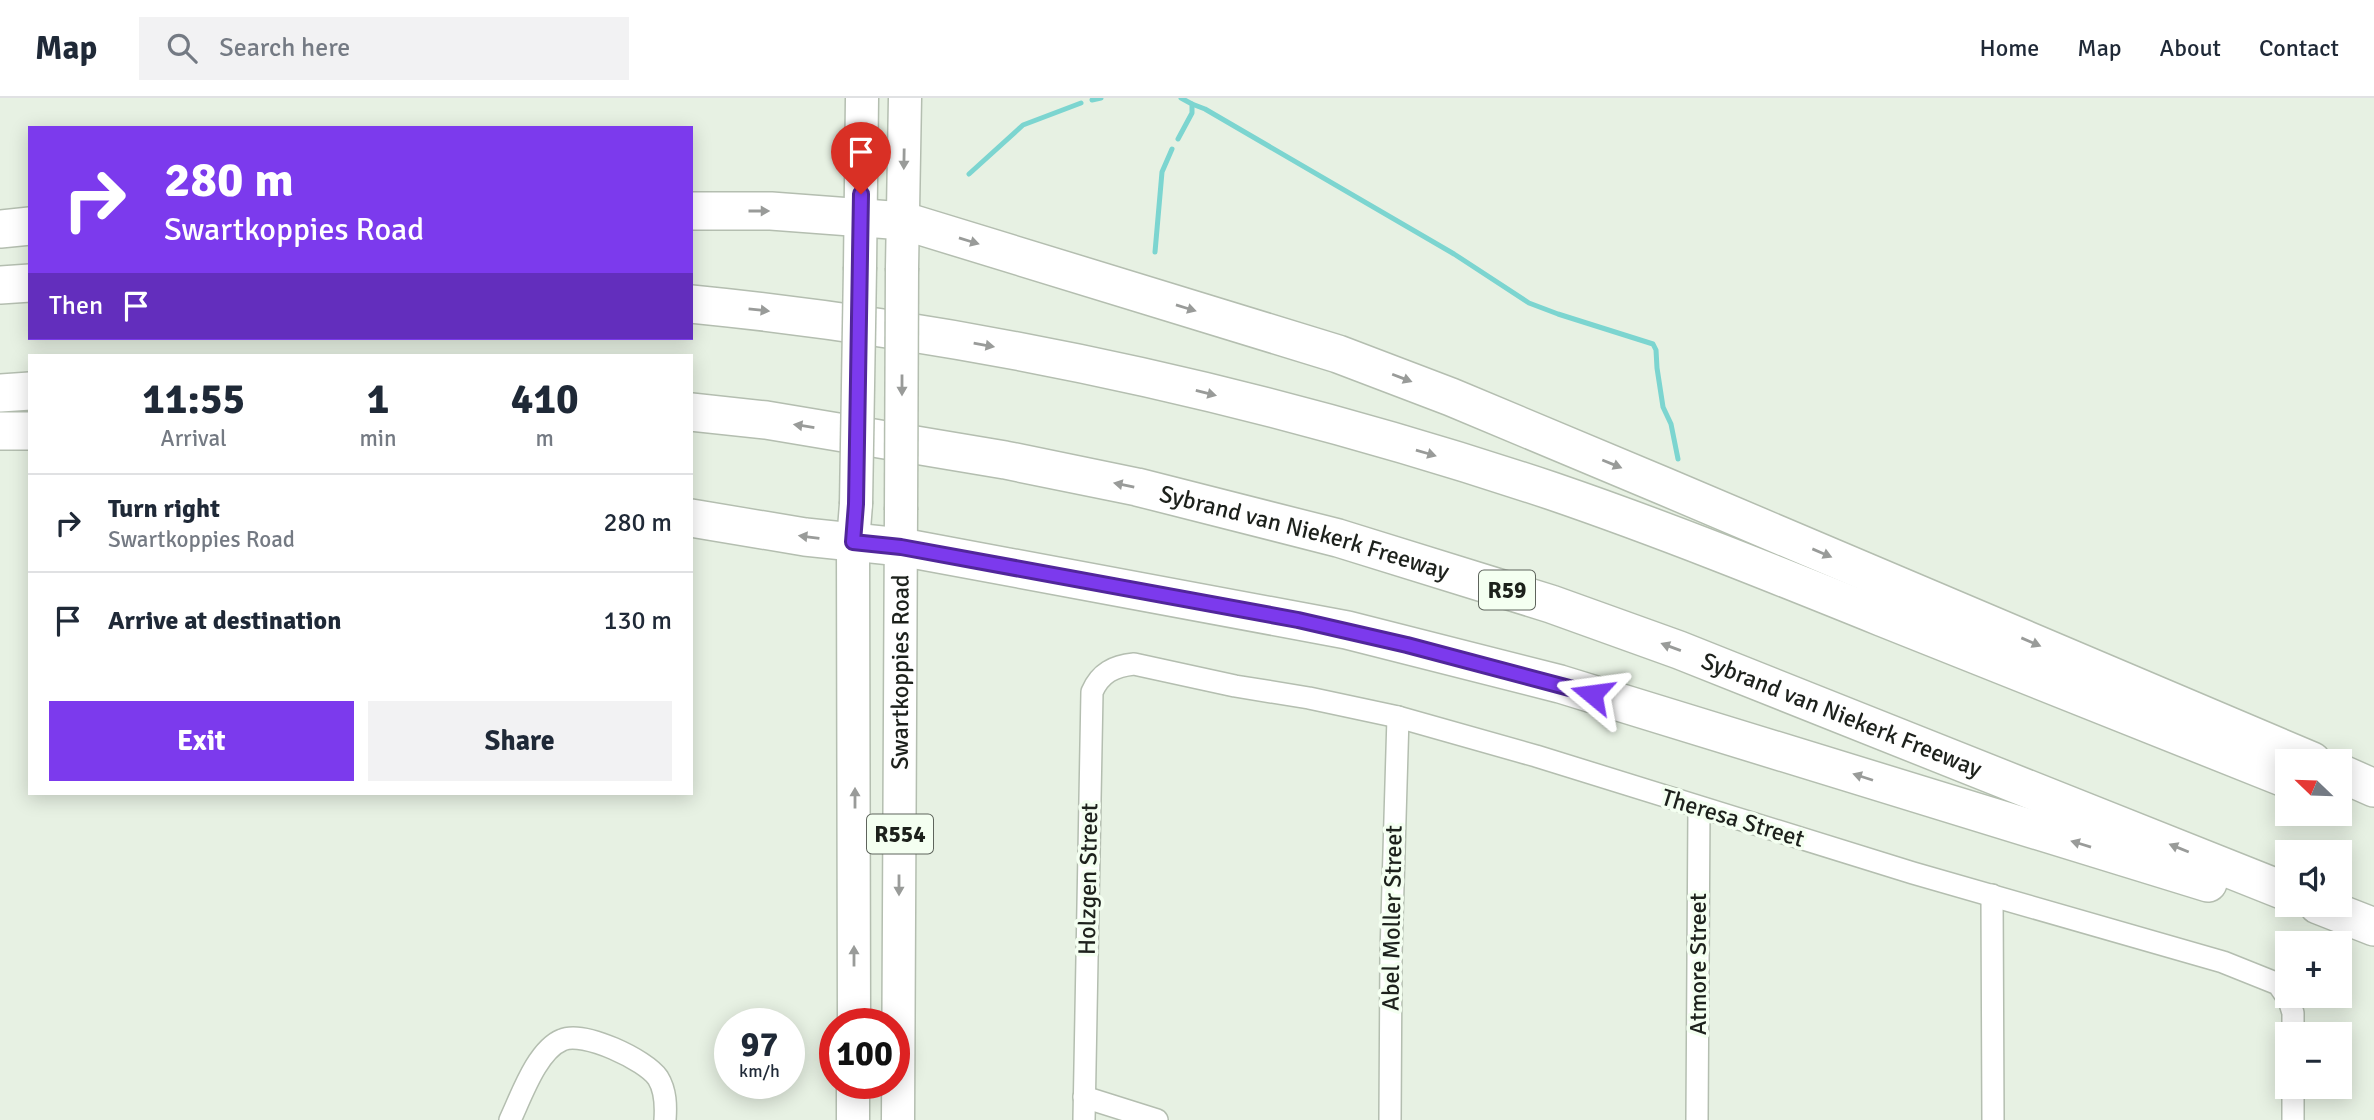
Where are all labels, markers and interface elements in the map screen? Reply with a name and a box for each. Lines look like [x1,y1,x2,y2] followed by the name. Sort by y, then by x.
[139,17,629,80] search box
[35,28,97,69] text: Map
[163,29,201,67] icon: search
[219,32,350,64] text: Search here
[1979,33,2039,63] text: Home
[2077,33,2122,63] text: Map
[2160,33,2221,63] text: About
[2259,33,2339,63] text: Contact
[831,122,891,194] pin
[842,133,880,171] icon: arrive
[898,149,910,171] one-way arrow
[164,150,294,210] text: 280 m
[49,154,140,245] icon: right
[749,205,771,217] one-way arrow
[164,210,424,249] text: Swartkoppies Road
[959,236,980,247] one-way arrow
[117,287,155,325] icon: arrive
[49,290,103,322] text: Then
[1176,303,1197,313] one-way arrow
[748,305,770,316] one-way arrow
[973,340,995,351] one-way arrow
[1391,372,1412,383] one-way arrow
[142,374,245,425] text: 11:55
[367,374,389,425] text: 1
[511,374,579,425] text: 410
[896,374,908,396] one-way arrow
[1195,388,1217,399] one-way arrow
[793,420,815,431] one-way arrow
[161,424,227,453] text: Arrival
[359,424,397,453] text: min
[536,424,554,453] text: m
[1416,448,1437,458] one-way arrow
[1602,459,1623,470] one-way arrow
[1157,478,1453,587] street label: Sybrand van Niekerk Freeway
[1113,479,1135,490] one-way arrow
[108,493,220,525] text: Turn right
[49,504,87,542] icon: right
[603,507,672,539] text: 280 m
[108,525,295,554] text: Swartkoppies Road
[798,532,820,543] one-way arrow
[1812,547,1833,558] one-way arrow
[1479,570,1535,610] road number: R59
[885,574,916,770] street label: Swartkoppies Road
[49,602,87,640] icon: arrive
[108,605,341,637] text: Arrive at destination
[603,605,672,637] text: 130 m
[2021,636,2041,648] one-way arrow
[1660,641,1681,652] one-way arrow
[1697,646,1986,784] street label: Sybrand van Niekerk Freeway
[1555,657,1629,731] position arrow
[49,701,354,781] button: Exit
[368,701,672,781] button: Share
[2275,749,2352,826] north arrow
[2275,749,2352,1099] map controls
[1853,772,1874,782] one-way arrow
[1658,782,1808,854] street label: Theresa Street
[849,787,861,809] one-way arrow
[1072,803,1104,955] street label: Holzgen Street
[867,814,933,854] road number: R554
[1375,825,1409,1011] street label: Abel Moller Street
[2070,838,2091,848] one-way arrow
[2275,840,2352,917] button: sound
[2168,842,2189,853] one-way arrow
[893,874,905,896] one-way arrow
[1683,893,1713,1035] street label: Atmore Street
[2275,931,2352,1008] button: +
[848,944,860,966] one-way arrow
[819,1008,910,1099] speed limit sign: 100
[2275,1022,2352,1099] button: −
[741,1023,778,1066] text: 97
[739,1060,780,1082] text: km/h

